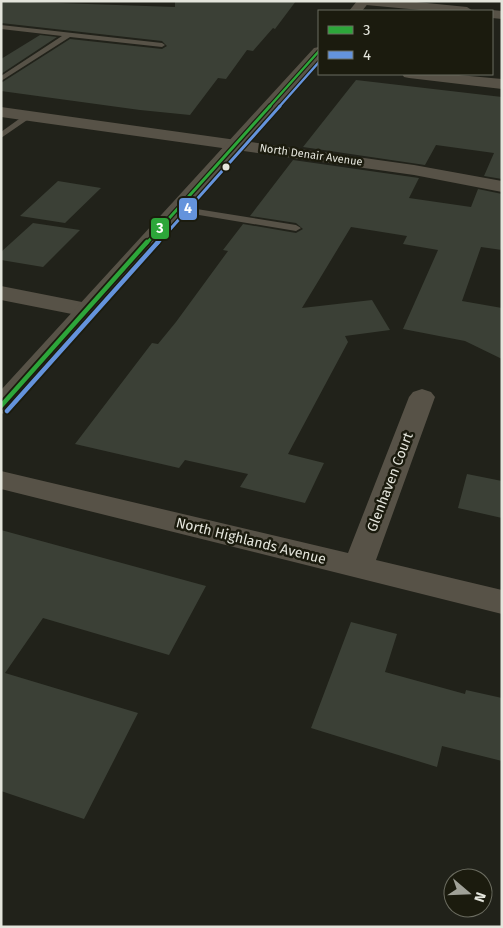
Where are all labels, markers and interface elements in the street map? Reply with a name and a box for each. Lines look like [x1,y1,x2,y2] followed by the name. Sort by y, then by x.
[318,10,493,75] legend
[363,21,371,39] text: 3
[363,46,371,64] text: 4
[259,141,363,169] street label: North Denair Avenue
[221,162,231,172] unlabelled marker
[178,197,198,221] line badge: 4
[184,200,192,217] text: 4
[150,217,170,240] line badge: 3
[155,220,164,237] text: 3
[363,429,417,534] street label: Glenhaven Court
[174,514,328,568] street label: North Highlands Avenue
[443,868,493,918] north arrow
[470,890,489,904] text: N

